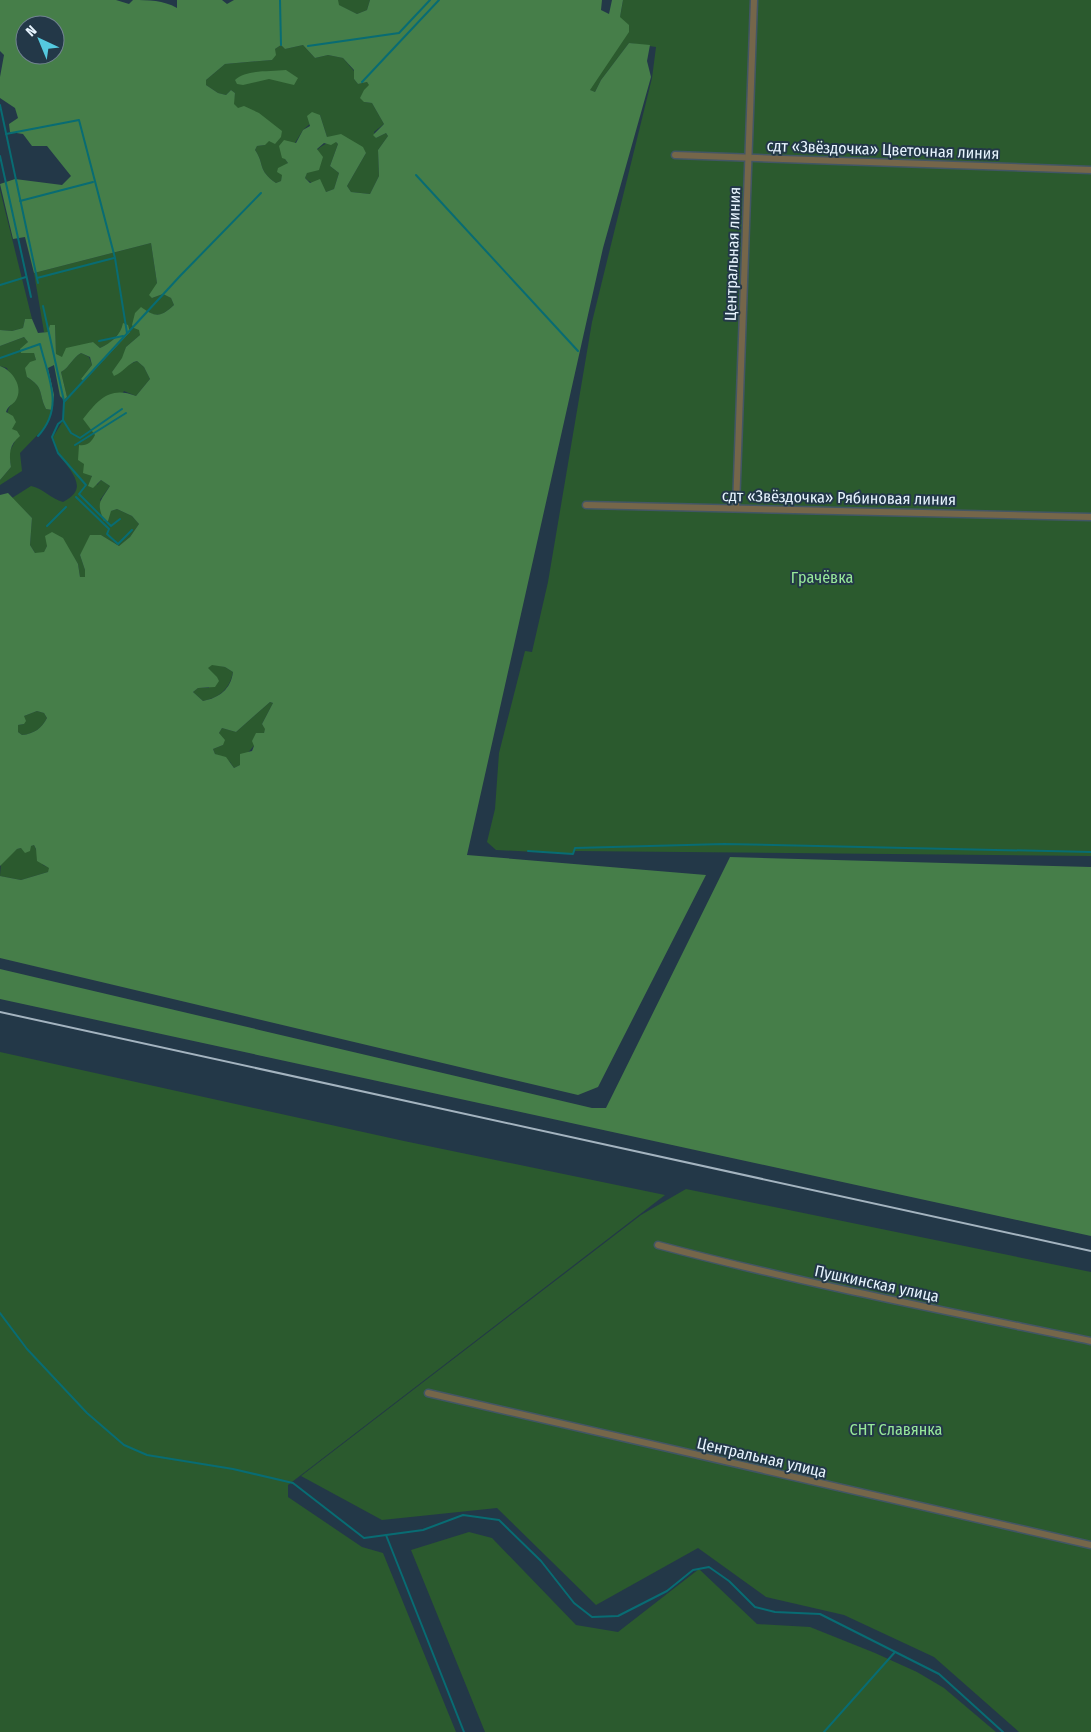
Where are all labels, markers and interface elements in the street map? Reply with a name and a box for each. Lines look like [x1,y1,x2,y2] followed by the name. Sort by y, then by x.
[15,15,65,65] north arrow
[22,22,40,40] text: N
[766,136,1000,163] street label: сдт «Звёздочка» Цветочная линия
[721,187,744,321] street label: Центральная линия
[722,486,956,509] street label: сдт «Звёздочка» Рябиновая линия
[791,568,853,587] park label: Грачёвка
[813,1261,941,1306] street label: Пушкинская улица
[850,1420,943,1439] park label: СНТ Славянка
[695,1433,829,1482] street label: Центральная улица

